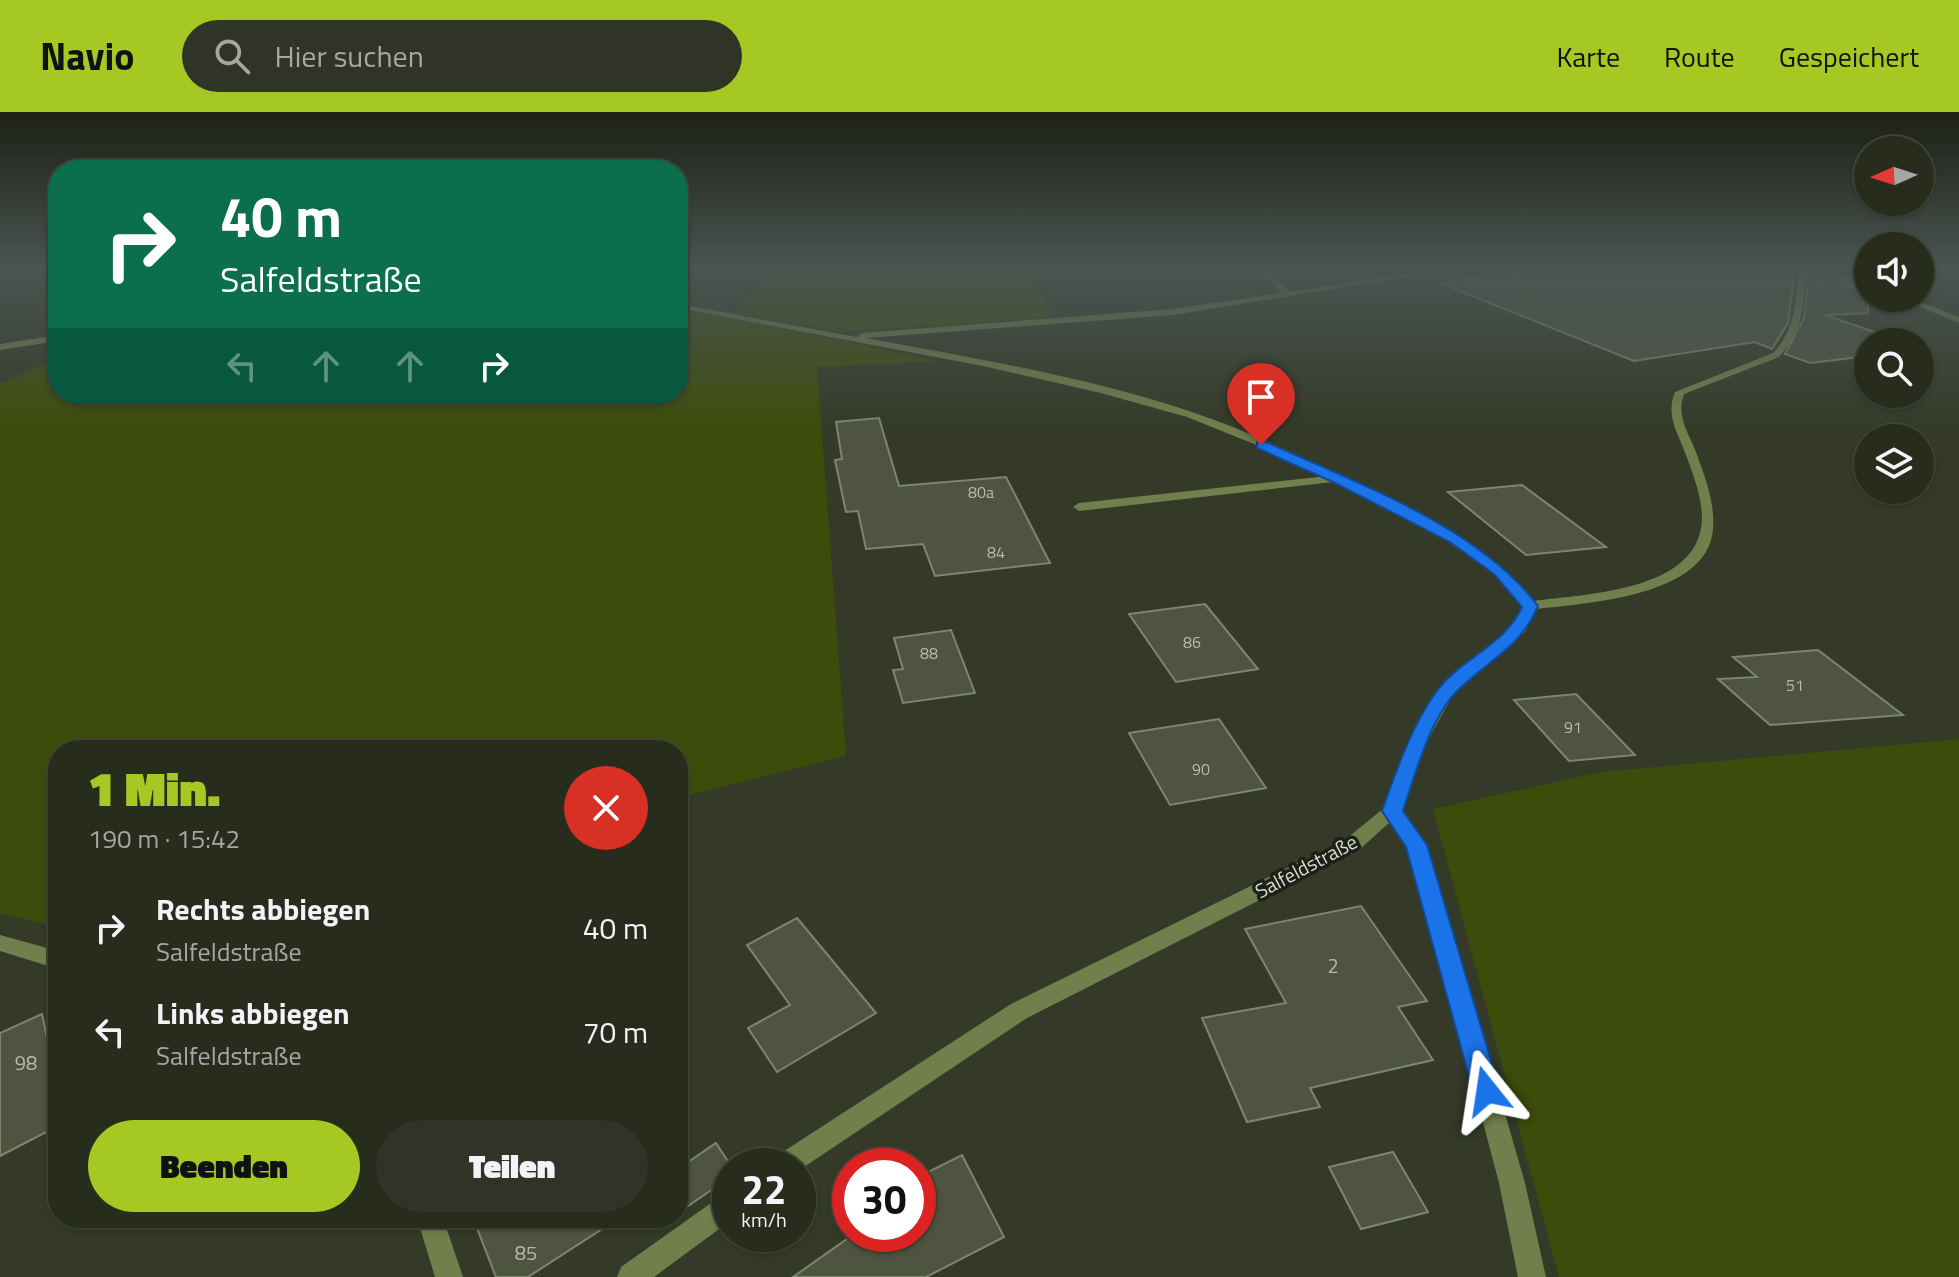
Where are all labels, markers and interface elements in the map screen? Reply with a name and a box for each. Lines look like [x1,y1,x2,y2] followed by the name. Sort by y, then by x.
[182,20,742,92] search box
[40,27,134,85] text: Navio
[274,33,424,79] text: Hier suchen
[210,34,254,78] icon: search
[1556,35,1620,78] text: Karte
[1664,35,1735,78] text: Route
[1779,35,1919,78] text: Gespeichert
[1854,136,1934,216] north arrow
[1854,136,1934,504] map controls
[220,174,342,259] text: 40 m
[88,192,192,296] icon: right
[1854,232,1934,312] button: sound
[220,251,422,306] text: Salfeldstraße
[1854,328,1934,408] button: search
[220,344,264,388] icon: left
[304,344,348,388] icon: ahead
[388,344,432,388] icon: ahead
[472,344,516,388] icon: right
[1227,363,1295,445] pin
[1239,375,1283,419] icon: arrive
[1854,424,1934,504] button: layers
[968,480,994,504] house number: 80a
[987,540,1005,564] house number: 84
[1183,630,1201,654] house number: 86
[920,641,938,665] house number: 88
[1786,673,1804,697] house number: 51
[1564,715,1582,739] house number: 91
[88,752,220,825] text: 1 Min.
[1192,757,1210,781] house number: 90
[564,766,648,850] button: close
[88,819,240,858] text: 190 m · 15:42
[1249,826,1363,906] street label: Salfeldstraße
[156,886,370,932] text: Rechts abbiegen
[583,905,648,951] text: 40 m
[88,906,132,950] icon: right
[156,932,302,971] text: Salfeldstraße
[1327,950,1339,981] house number: 2
[156,990,350,1036] text: Links abbiegen
[583,1009,648,1055] text: 70 m
[88,1010,132,1054] icon: left
[156,1036,302,1075] text: Salfeldstraße
[15,1047,37,1078] house number: 98
[1445,1049,1529,1133] position arrow
[88,1120,360,1212] button: Beenden
[376,1120,648,1212] button: Teilen
[832,1148,936,1252] speed limit sign: 30
[742,1159,786,1220] text: 22
[741,1204,787,1235] text: km/h
[515,1237,537,1268] house number: 85

